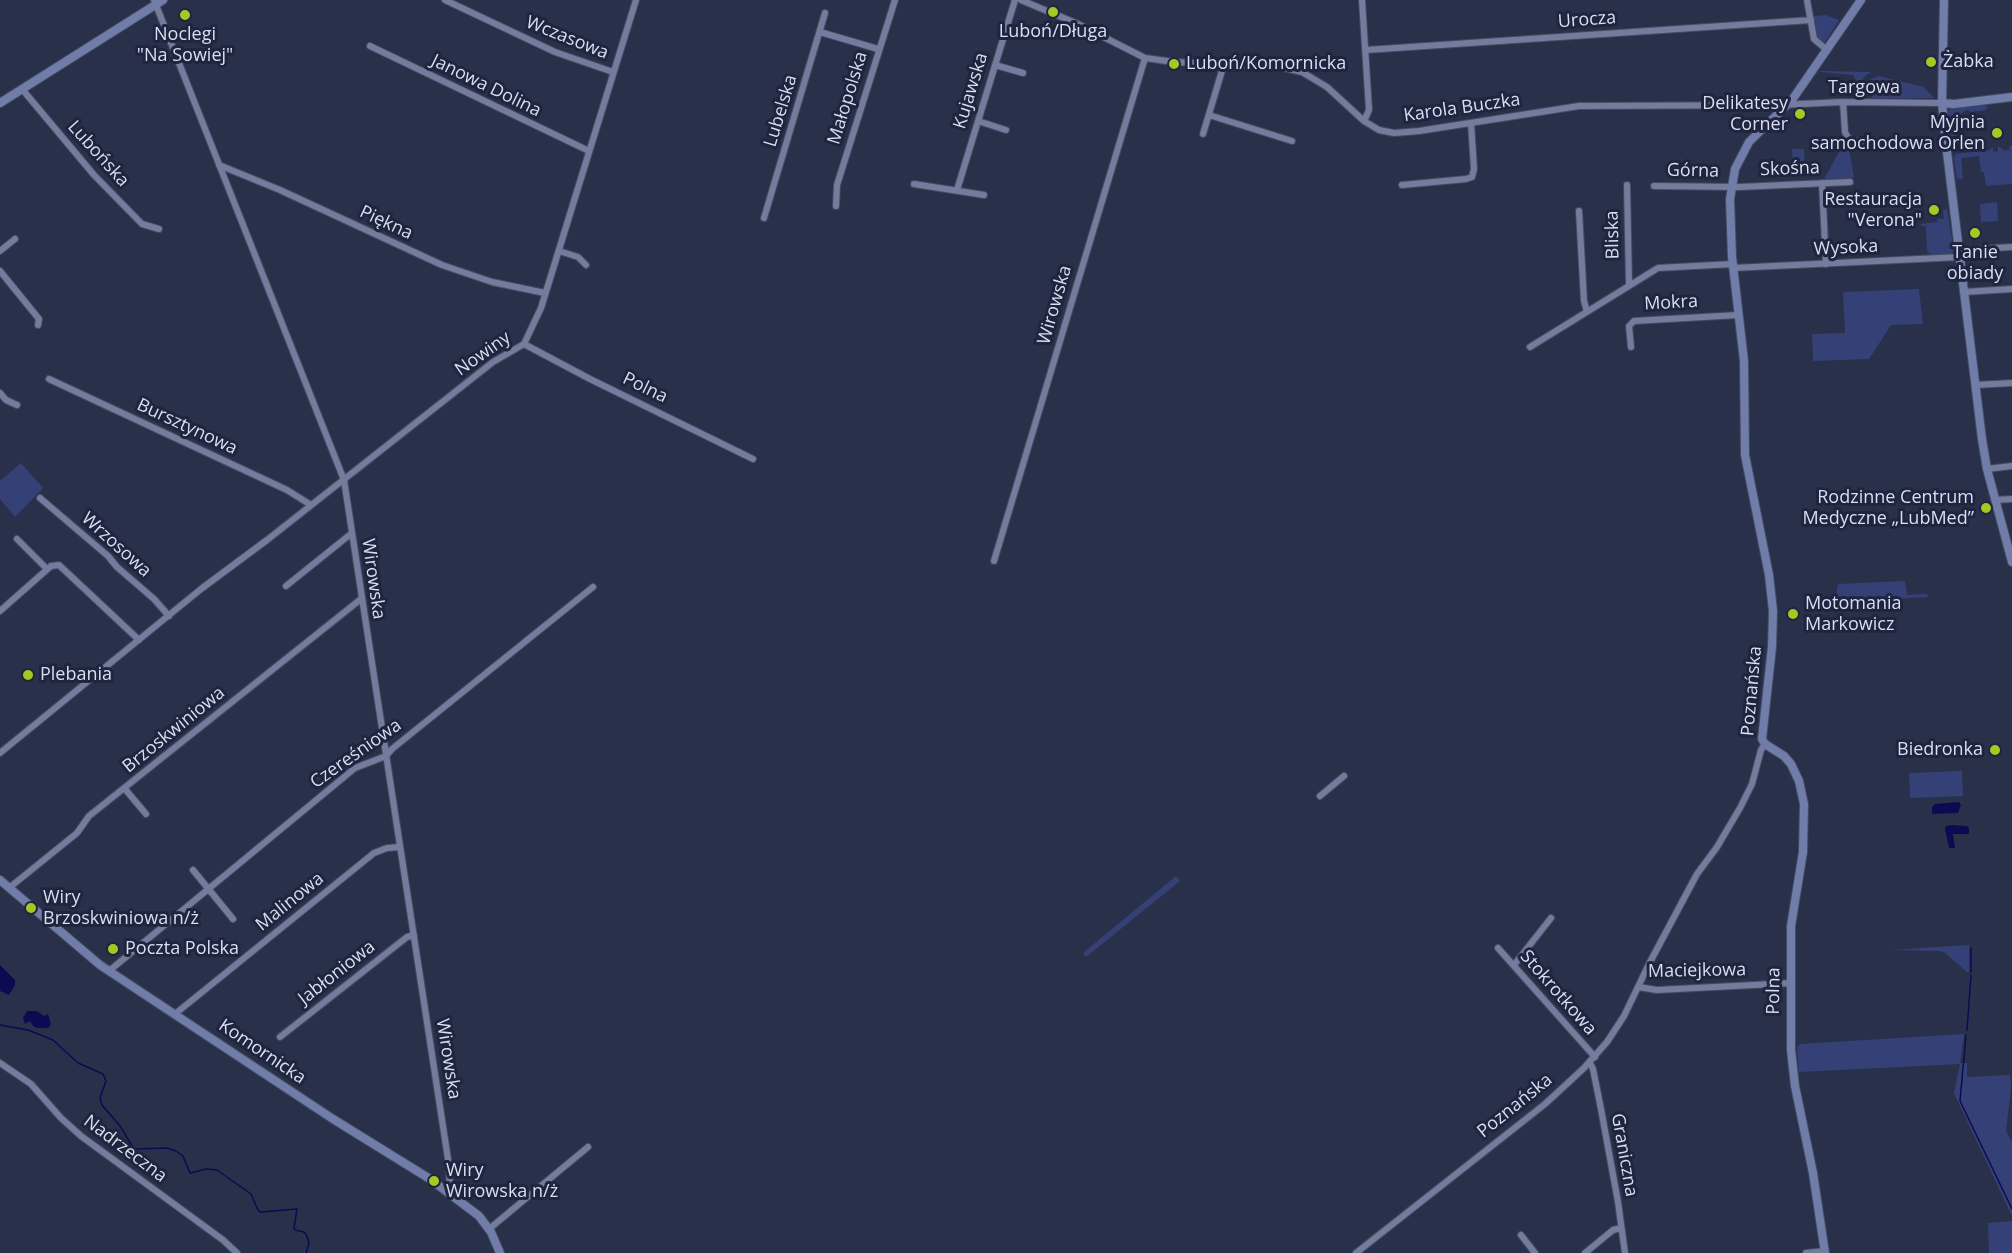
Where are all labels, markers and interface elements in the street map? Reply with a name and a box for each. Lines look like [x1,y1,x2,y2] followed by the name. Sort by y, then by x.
[1046,5,1060,19] marker: Luboń/Długa
[1557,7,1617,33] street label: Urocza
[178,8,192,22] marker: Noclegi "Na Sowiej"
[523,12,611,64] street label: Wczasowa
[999,21,1107,43] place label: Luboń/Długa
[137,24,233,66] place label: Noclegi "Na Sowiej"
[824,49,872,147] street label: Małopolska
[428,50,544,122] street label: Janowa Dolina
[949,50,993,132] street label: Kujawska
[1943,51,1994,73] place label: Żabka
[1186,53,1346,75] place label: Luboń/Komornicka
[1924,55,1938,69] marker: Żabka
[1167,57,1181,71] marker: Luboń/Komornicka
[760,72,802,150] street label: Lubelska
[1828,77,1900,99] street label: Targowa
[1402,89,1522,127] street label: Karola Buczka
[1702,93,1788,136] place label: Delikatesy Corner
[1793,107,1807,121] marker: Delikatesy Corner
[1811,112,1985,154] place label: Myjnia samochodowa Orlen
[63,117,133,191] street label: Lubońska
[1990,126,2004,140] marker: Myjnia samochodowa Orlen
[1760,157,1820,181] street label: Skośna
[1667,160,1719,182] street label: Górna
[1824,189,1922,232] place label: Restauracja "Verona"
[356,201,416,245] street label: Piękna
[1927,203,1941,217] marker: Restauracja "Verona"
[1602,210,1624,260] street label: Bliska
[1968,226,1982,240] marker: Tanie obiady
[1813,236,1879,260] street label: Wysoka
[1947,242,2003,284] place label: Tanie obiady
[1033,263,1077,347] street label: Wirowska
[1644,291,1698,315] street label: Mokra
[451,327,515,381] street label: Nowiny
[619,368,671,408] street label: Polna
[133,394,241,460] street label: Bursztynowa
[1802,487,1974,530] place label: Rodzinne Centrum Medyczne „LubMed”
[1979,501,1993,515] marker: Rodzinne Centrum Medyczne „LubMed”
[77,508,155,582] street label: Wrzosowa
[357,537,389,621] street label: Wirowska
[1805,593,1902,636] place label: Motomania Markowicz
[1786,607,1800,621] marker: Motomania Markowicz
[1737,645,1767,737] street label: Poznańska
[40,664,112,686] place label: Plebania
[21,668,35,682] marker: Plebania
[119,682,229,778] street label: Brzoskwiniowa
[306,715,406,793] street label: Czereśniowa
[1897,739,1983,761] place label: Biedronka
[1988,743,2002,757] marker: Biedronka
[252,868,328,936] street label: Malinowa
[43,887,199,930] place label: Wiry Brzoskwiniowa n/ż
[24,901,38,915] marker: Wiry Brzoskwiniowa n/ż
[294,936,380,1010] street label: Jabłoniowa
[125,938,239,960] place label: Poczta Polska
[106,942,120,956] marker: Poczta Polska
[1515,946,1601,1040] street label: Stokrotkowa
[1648,959,1746,983] street label: Maciejkowa
[1763,967,1785,1015] street label: Polna
[214,1015,310,1089] street label: Komornicka
[431,1017,465,1101] street label: Wirowska
[1473,1069,1557,1143] street label: Poznańska
[79,1111,171,1187] street label: Nadrzeczna
[1606,1112,1642,1198] street label: Graniczna
[446,1160,558,1202] place label: Wiry Wirowska n/ż
[427,1174,441,1188] marker: Wiry Wirowska n/ż

